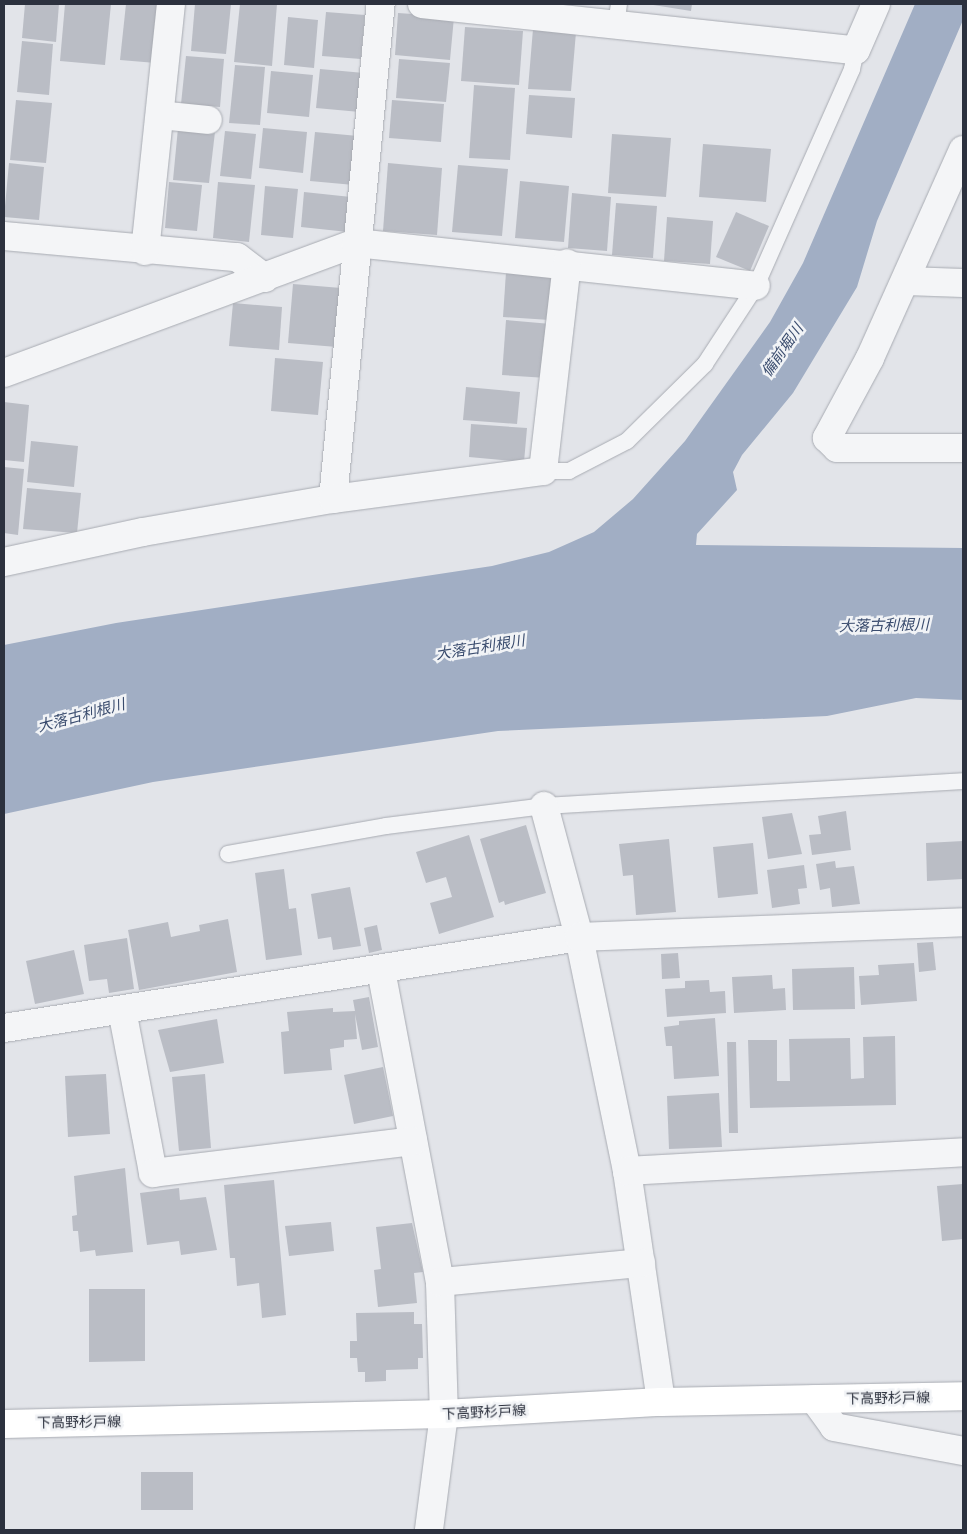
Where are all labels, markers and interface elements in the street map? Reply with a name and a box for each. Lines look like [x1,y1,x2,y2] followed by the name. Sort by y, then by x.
[757,320,807,380] water label: 備前堀川
[839,615,929,635] water label: 大落古利根川
[434,631,526,663] water label: 大落古利根川
[35,695,127,735] water label: 大落古利根川
[846,1389,930,1407] street label: 下高野杉戸線
[442,1401,526,1423] street label: 下高野杉戸線
[37,1413,121,1431] street label: 下高野杉戸線

